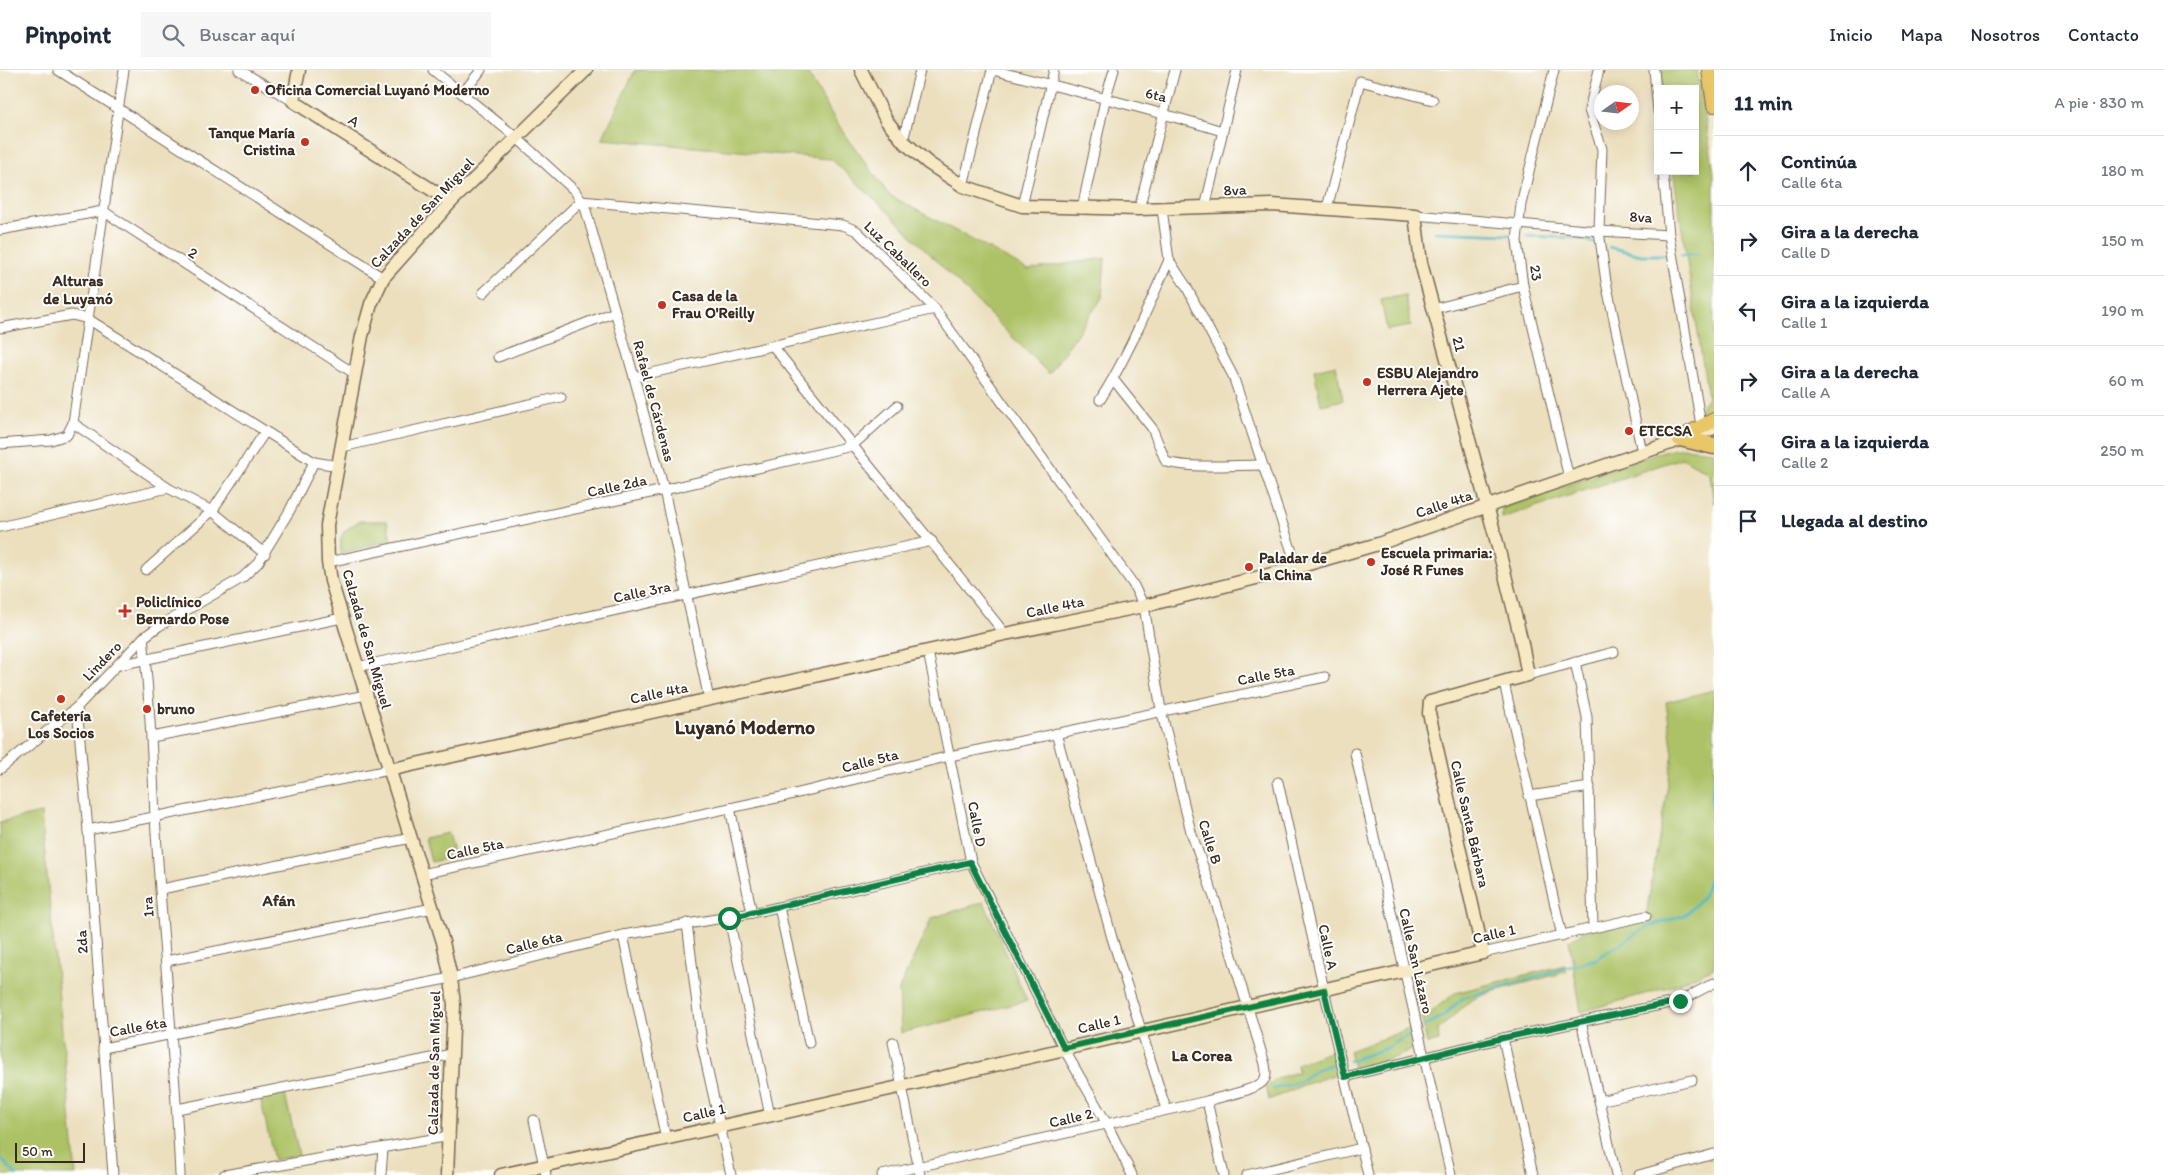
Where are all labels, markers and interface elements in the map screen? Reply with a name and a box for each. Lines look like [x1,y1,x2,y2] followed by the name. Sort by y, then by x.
[141,12,491,57] search box
[25,20,111,49] text: Pinpoint
[159,21,187,49] icon: search
[199,23,295,46] text: Buscar aquí
[1829,24,1873,46] text: Inicio
[1901,24,1943,46] text: Mapa
[1971,24,2040,46] text: Nosotros
[2068,24,2139,46] text: Contacto
[265,81,490,100] place label: Oficina Comercial Luyanó Moderno
[249,84,261,96] marker: Oficina Comercial Luyanó Moderno
[1144,84,1169,106] street label: 6ta
[1594,85,1639,130] north arrow
[1654,85,1699,175] map controls
[1654,85,1699,130] button: +
[1734,90,1792,115] text: 11 min
[2055,93,2144,112] text: A pie · 830 m
[345,111,363,131] street label: A
[208,124,296,159] place label: Tanque María Cristina
[1654,130,1699,175] button: −
[299,136,311,148] marker: Tanque María Cristina
[1781,150,1857,173] text: Continúa
[366,153,478,272] street label: Calzada de San Miguel
[1734,157,1762,185] icon: ahead
[2101,161,2144,180] text: 180 m
[1781,173,1843,192] text: Calle 6ta
[1223,180,1247,200] street label: 8va
[1629,207,1653,227] street label: 8va
[860,217,936,291] street label: Luz Caballero
[1781,220,1919,243] text: Gira a la derecha
[1734,227,1762,255] icon: right
[2101,231,2144,250] text: 150 m
[185,243,201,263] street label: 2
[1781,243,1830,262] text: Calle D
[1526,264,1546,282] street label: 23
[43,271,113,309] district label: Alturas de Luyanó
[672,287,755,323] place label: Casa de la Frau O'Reilly
[1781,290,1929,313] text: Gira a la izquierda
[1734,297,1762,325] icon: left
[656,299,668,311] marker: Casa de la Frau O'Reilly
[2101,301,2144,320] text: 190 m
[1781,313,1827,332] text: Calle 1
[1448,335,1470,353] street label: 21
[629,338,679,464] street label: Rafael de Cárdenas
[1781,360,1919,383] text: Gira a la derecha
[1377,364,1479,400] place label: ESBU Alejandro Herrera Ajete
[1734,367,1762,395] icon: right
[2109,371,2144,390] text: 60 m
[1361,376,1373,388] marker: ESBU Alejandro Herrera Ajete
[1781,383,1830,402] text: Calle A
[1639,422,1692,440] place label: ETECSA
[1623,425,1635,437] marker: ETECSA
[1781,430,1929,453] text: Gira a la izquierda
[1734,437,1762,465] icon: left
[2100,441,2144,460] text: 250 m
[1781,453,1828,472] text: Calle 2
[586,471,649,501] street label: Calle 2da
[1413,486,1475,522] street label: Calle 4ta
[1734,507,1762,535] icon: arrive
[1781,509,1928,532] text: Llegada al destino
[1380,544,1493,579] place label: Escuela primaria: José R Funes
[1259,549,1327,584] place label: Paladar de la China
[1365,556,1377,568] marker: Escuela primaria: José R Funes
[1243,561,1255,573] marker: Paladar de la China
[338,567,396,712] street label: Calzada de San Miguel
[612,577,673,607] street label: Calle 3ra
[1024,592,1086,622] street label: Calle 4ta
[136,593,229,628] place label: Policlínico Bernardo Pose
[118,604,132,618] marker: Policlínico Bernardo Pose
[79,637,125,685] street label: Lindero
[1236,661,1296,689] street label: Calle 5ta
[628,678,690,708] street label: Calle 4ta
[55,693,67,705] marker: Cafetería Los Socios
[157,700,195,718] place label: bruno
[141,703,153,715] marker: bruno
[28,707,94,742] place label: Cafetería Los Socios
[675,715,815,740] district label: Luyanó Moderno
[840,745,900,777] street label: Calle 5ta
[1447,759,1493,890] street label: Calle Santa Bárbara
[964,800,990,848] street label: Calle D
[1194,817,1226,867] street label: Calle B
[445,834,505,864] street label: Calle 5ta
[262,891,296,910] district label: Afán
[138,896,158,918] street label: 1ra
[1395,906,1437,1016] street label: Calle San Lázaro
[718,907,741,930] route start
[1471,920,1517,948] street label: Calle 1
[1314,923,1342,972] street label: Calle A
[504,927,564,959] street label: Calle 6ta
[72,929,92,955] street label: 2da
[424,990,444,1135] street label: Calzada de San Miguel
[1669,990,1692,1013] route end
[1076,1010,1122,1038] street label: Calle 1
[108,1013,168,1041] street label: Calle 6ta
[1172,1046,1233,1065] district label: La Corea
[681,1099,727,1127] street label: Calle 1
[1047,1104,1095,1132] street label: Calle 2
[15,1140,85,1163] scale bar
[22,1143,53,1160] text: 50 m

